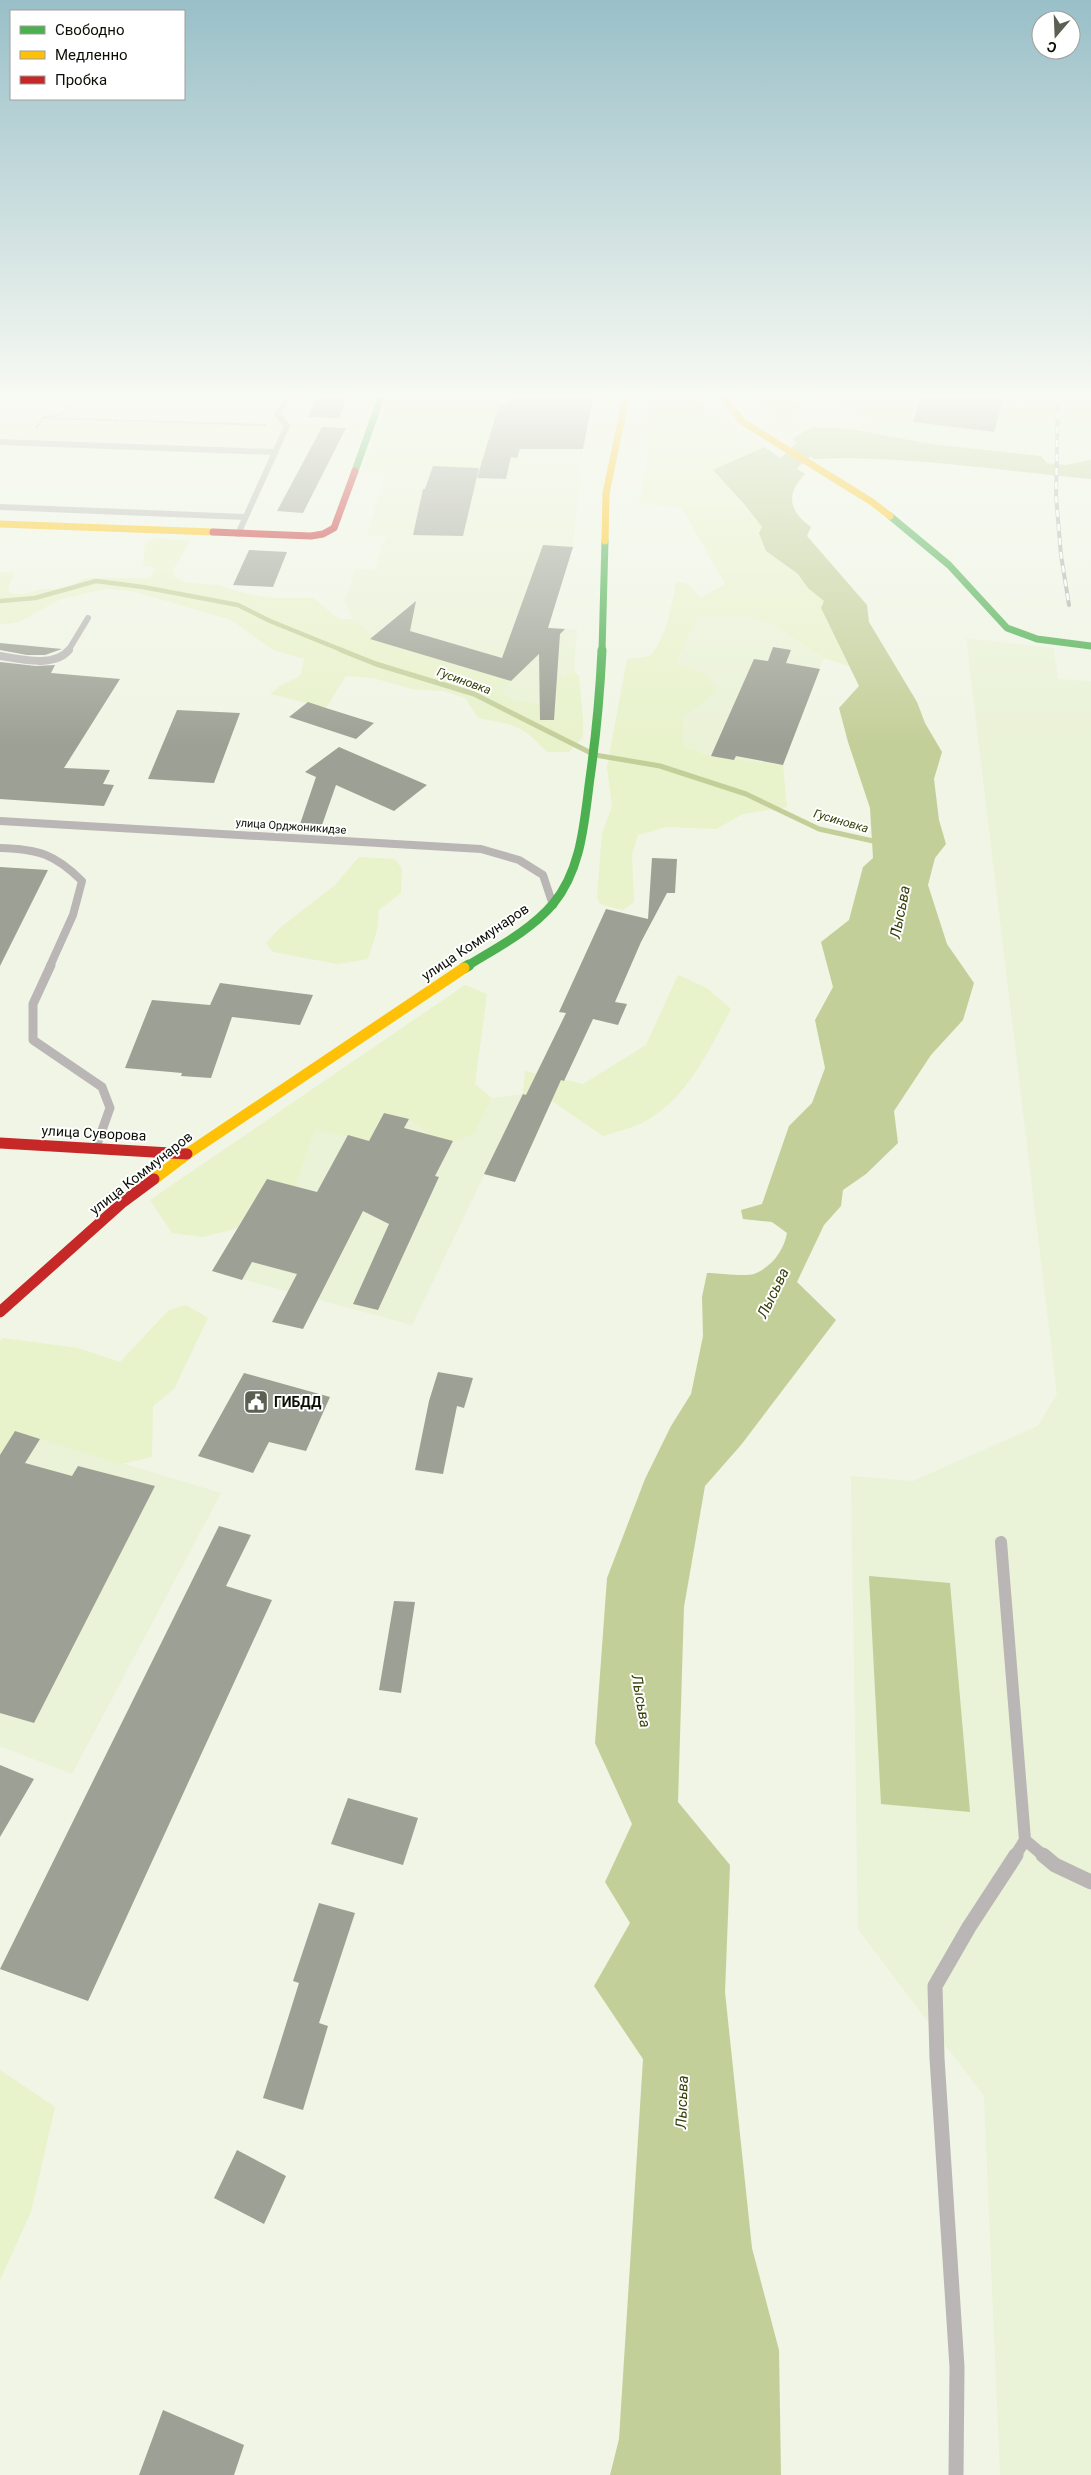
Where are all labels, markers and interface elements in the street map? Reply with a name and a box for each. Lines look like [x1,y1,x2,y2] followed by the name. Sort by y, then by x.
[10,10,185,100] legend
[1031,10,1081,60] north arrow
[55,21,124,39] text: Свободно
[1045,38,1059,56] text: С
[55,46,128,64] text: Медленно
[55,71,107,89] text: Пробка
[435,665,493,697] water label: Гусиновка
[812,806,870,836] water label: Гусиновка
[235,816,347,837] street label: улица Орджоникидзе
[886,884,914,941] water label: Лысьва
[418,900,532,984] street label: улица Коммунаров
[41,1122,147,1144] street label: улица Суворова
[87,1128,195,1218] street label: улица Коммунаров
[753,1265,793,1322] water label: Лысьва
[243,1389,269,1415] public building icon: ГИБДД
[274,1394,322,1410] place label: ГИБДД
[627,1672,655,1729] water label: Лысьва
[672,2075,692,2130] water label: Лысьва

